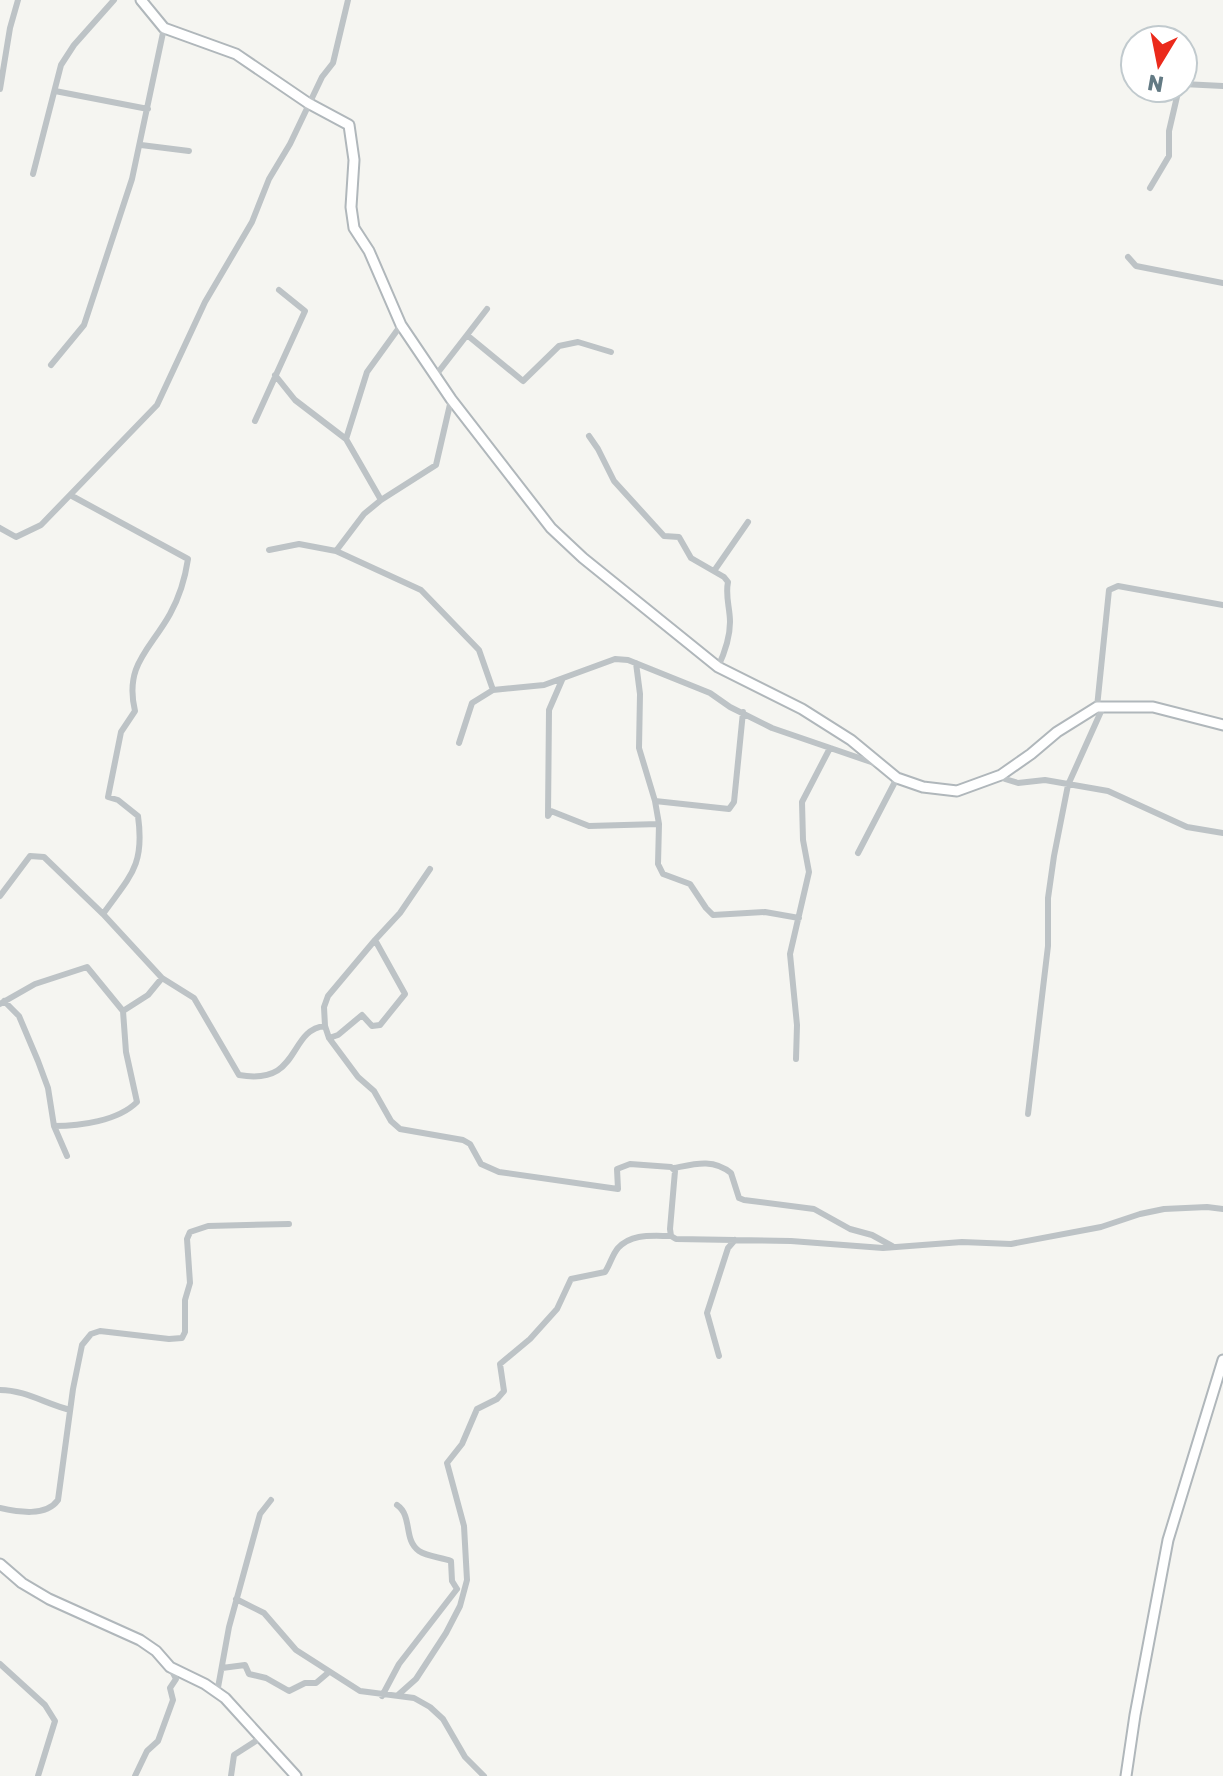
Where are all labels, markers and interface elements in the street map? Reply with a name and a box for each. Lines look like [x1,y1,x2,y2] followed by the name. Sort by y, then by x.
[1119,24,1199,104] north arrow
[1145,69,1166,98] text: N

